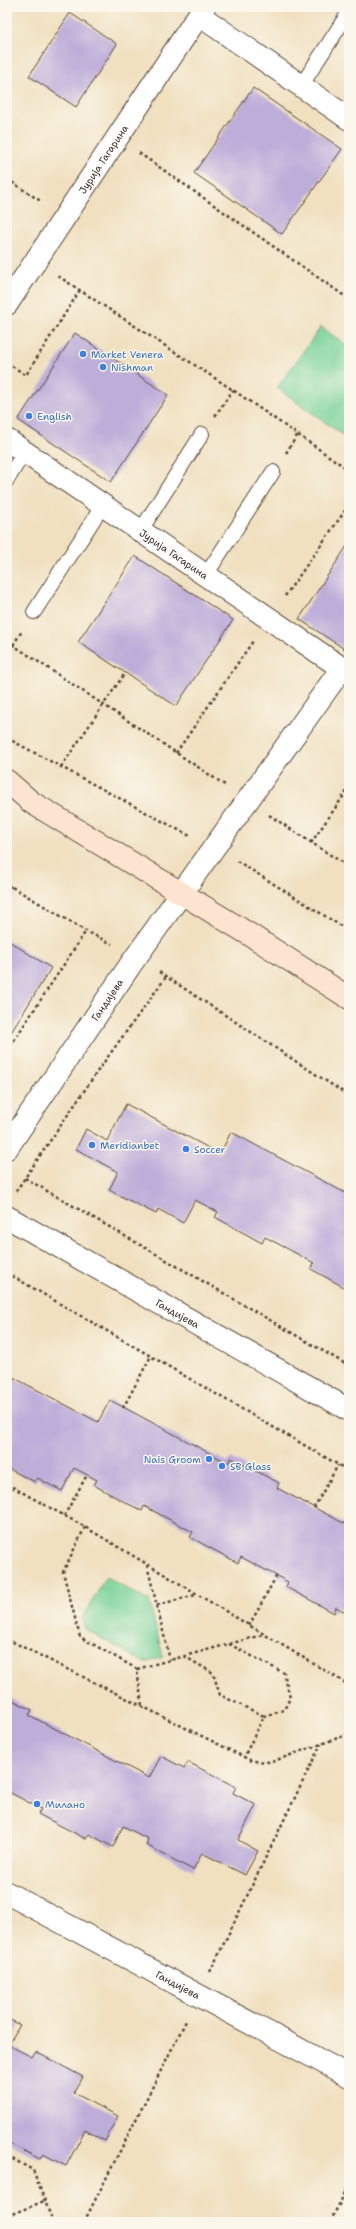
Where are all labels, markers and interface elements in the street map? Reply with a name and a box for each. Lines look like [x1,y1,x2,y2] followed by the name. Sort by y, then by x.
[76,121,131,196] street label: Јурија Гагарина
[91,348,164,361] place label: Market Venera
[78,349,88,359] marker: Market Venera
[111,361,153,374] place label: Nishman
[98,362,108,372] marker: Nishman
[37,410,72,423] place label: English
[24,411,34,421] marker: English
[137,526,211,582] street label: Јурија Гагарина
[88,975,126,1023] street label: Гандијева
[100,1139,159,1152] place label: Meridianbet
[87,1140,97,1150] marker: Meridianbet
[194,1143,226,1156] place label: Soccer
[181,1144,191,1154] marker: Soccer
[153,1296,203,1331] street label: Гандијева
[144,1453,201,1466] place label: Nais Groom
[204,1454,214,1464] marker: Nais Groom
[230,1460,271,1473] place label: SB Glass
[217,1461,227,1471] marker: SB Glass
[45,1798,85,1811] place label: Милано
[32,1799,42,1809] marker: Милано
[154,1967,203,2002] street label: Гандијева

